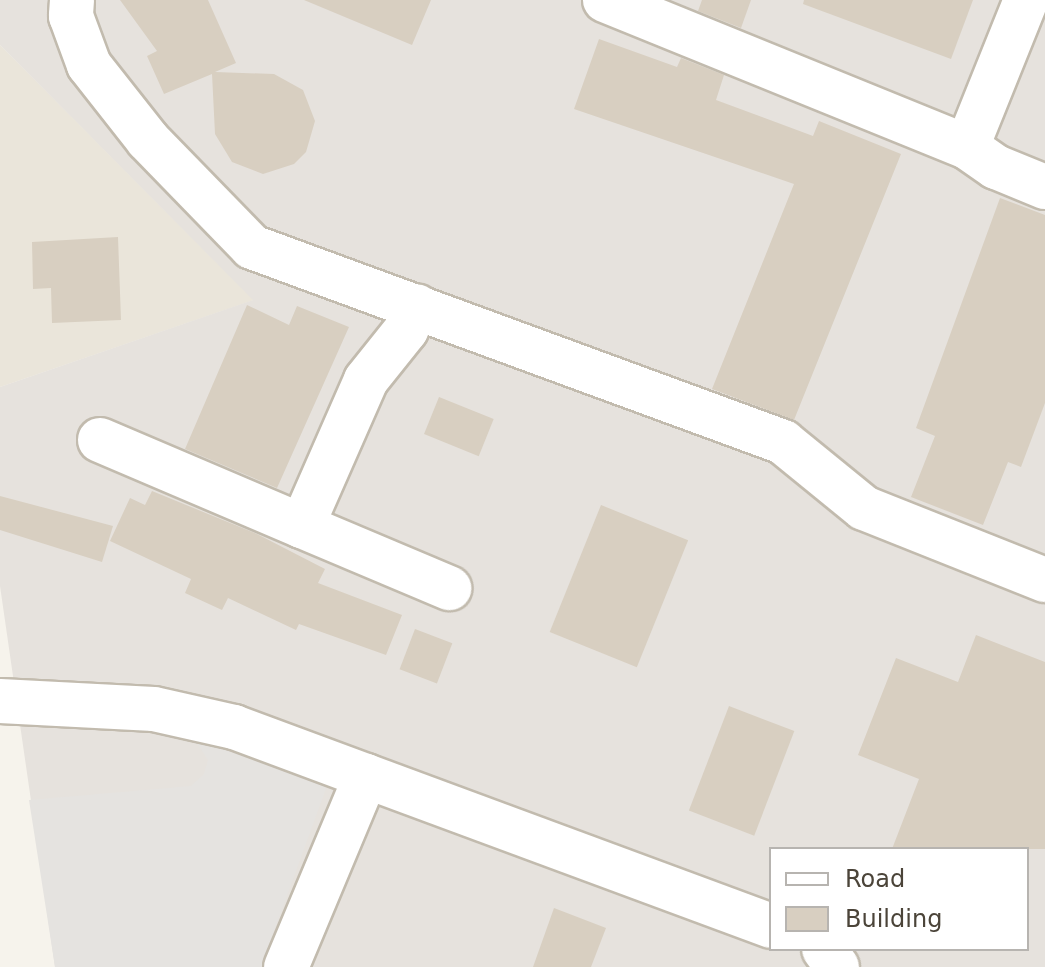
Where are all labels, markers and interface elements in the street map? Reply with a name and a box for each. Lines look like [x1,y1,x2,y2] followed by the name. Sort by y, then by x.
[769,847,1029,951] legend
[845,865,905,893] text: Road
[845,905,942,933] text: Building

